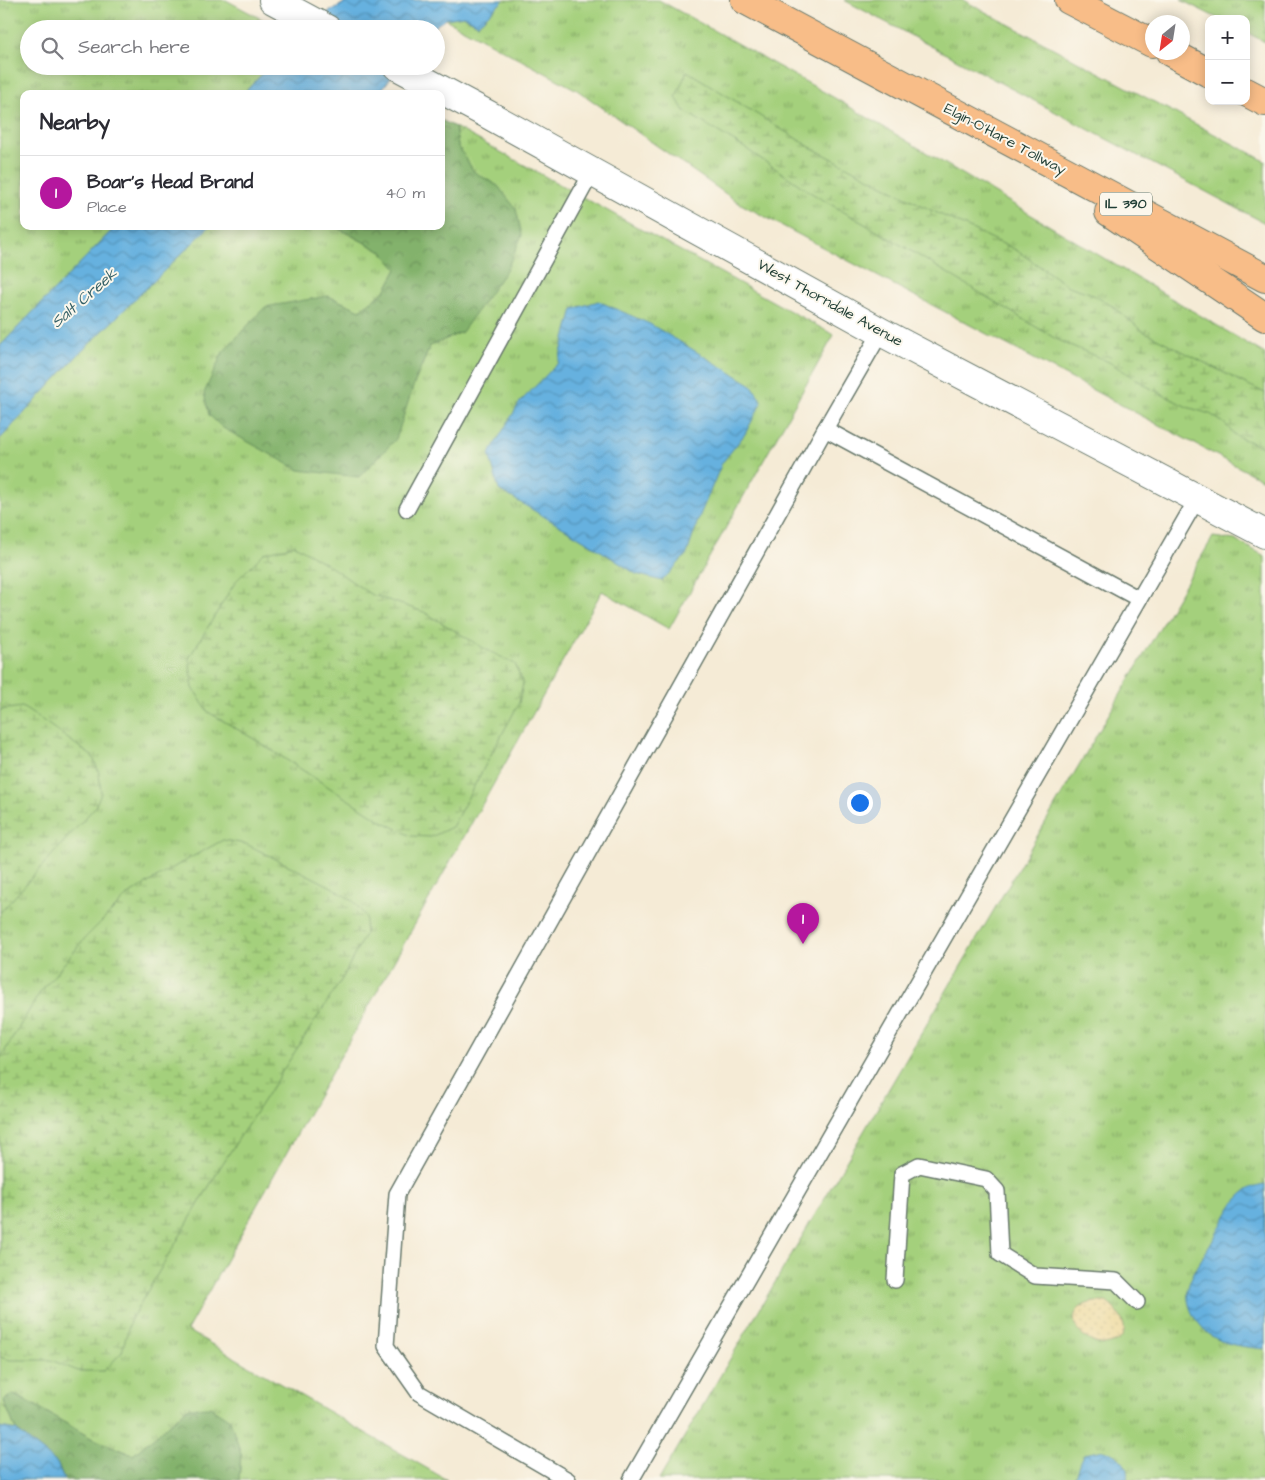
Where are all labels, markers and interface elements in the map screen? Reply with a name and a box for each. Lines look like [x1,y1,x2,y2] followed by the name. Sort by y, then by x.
[1145,15,1190,60] north arrow
[1205,15,1250,105] map controls
[1205,15,1250,60] button: +
[20,20,445,75] search box
[38,34,66,62] icon: search
[78,34,190,61] text: Search here
[1205,60,1250,105] button: −
[940,98,1070,181] street label: Elgin-O'Hare Tollway
[40,108,110,137] text: Nearby
[87,169,253,196] text: Boar's Head Brand
[55,182,57,204] text: 1
[385,182,425,204] text: 40 m
[1100,192,1152,215] road number: IL 390
[87,196,127,218] text: Place
[753,254,907,352] street label: West Thorndale Avenue
[46,262,123,333] water label: Salt Creek
[847,790,873,816] your location
[787,903,819,944] pin: 1

